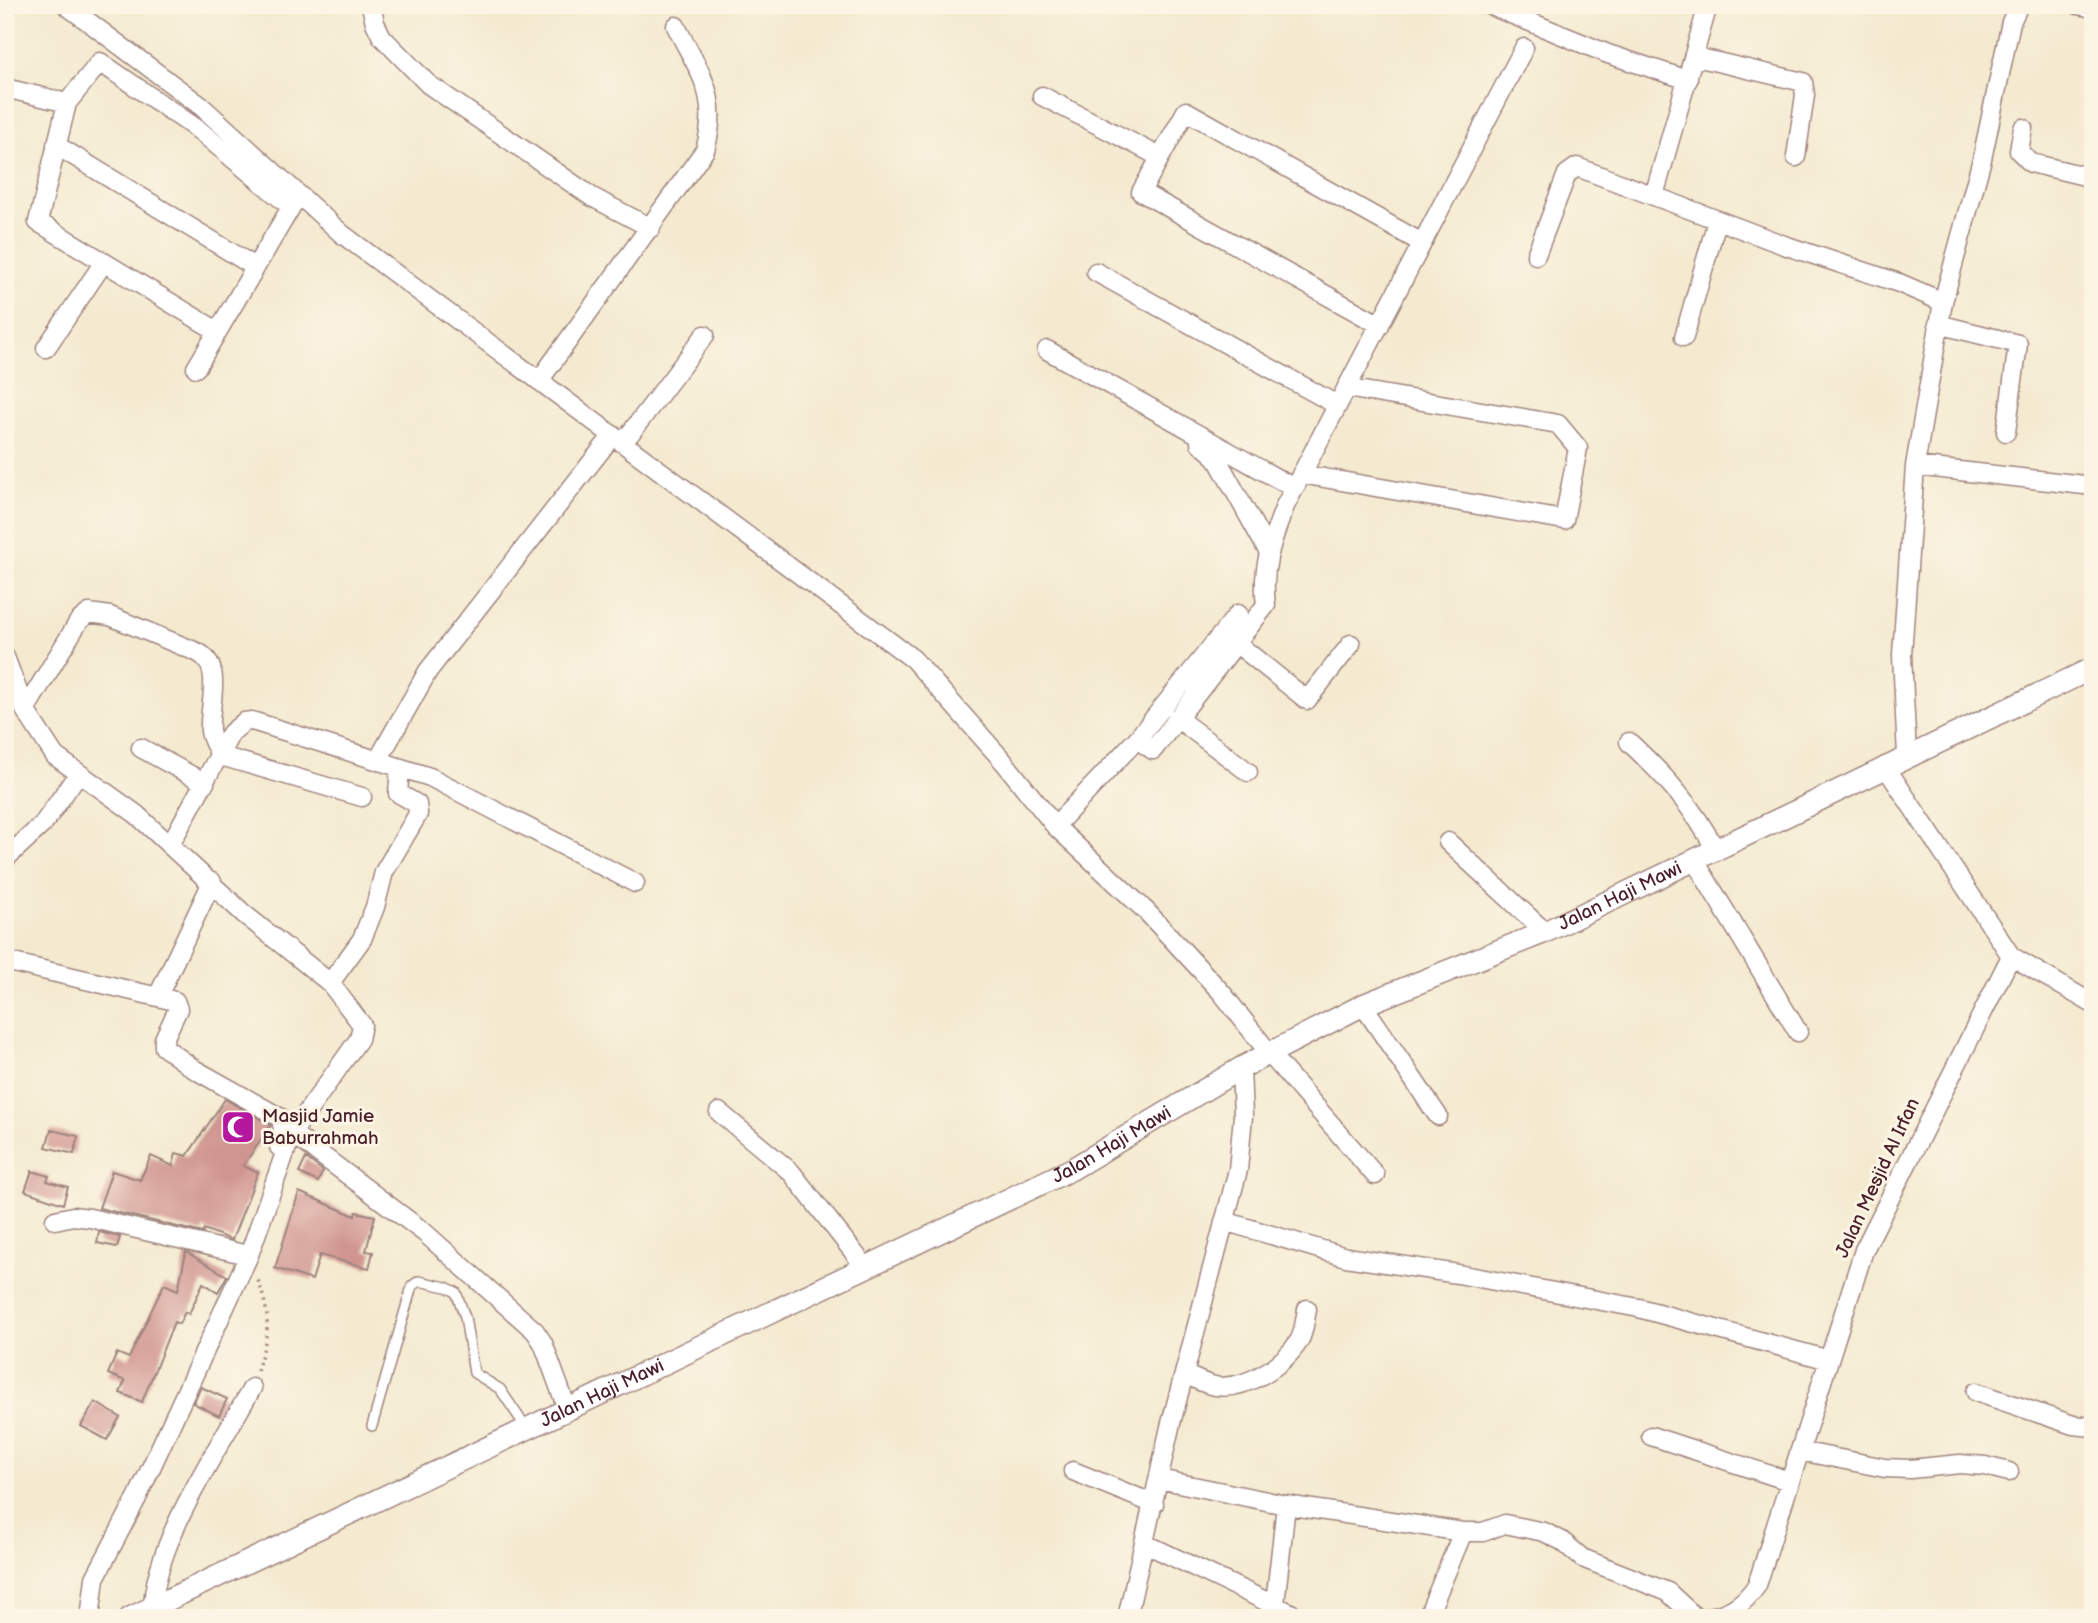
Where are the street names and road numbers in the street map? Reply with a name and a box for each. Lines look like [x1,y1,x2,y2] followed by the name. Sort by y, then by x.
[1554,856,1685,935] street label: Jalan Haji Mawi
[1831,1095,1925,1261] street label: Jalan Mesjid Al Irfan
[1048,1101,1175,1188] street label: Jalan Haji Mawi
[537,1354,668,1432] street label: Jalan Haji Mawi

